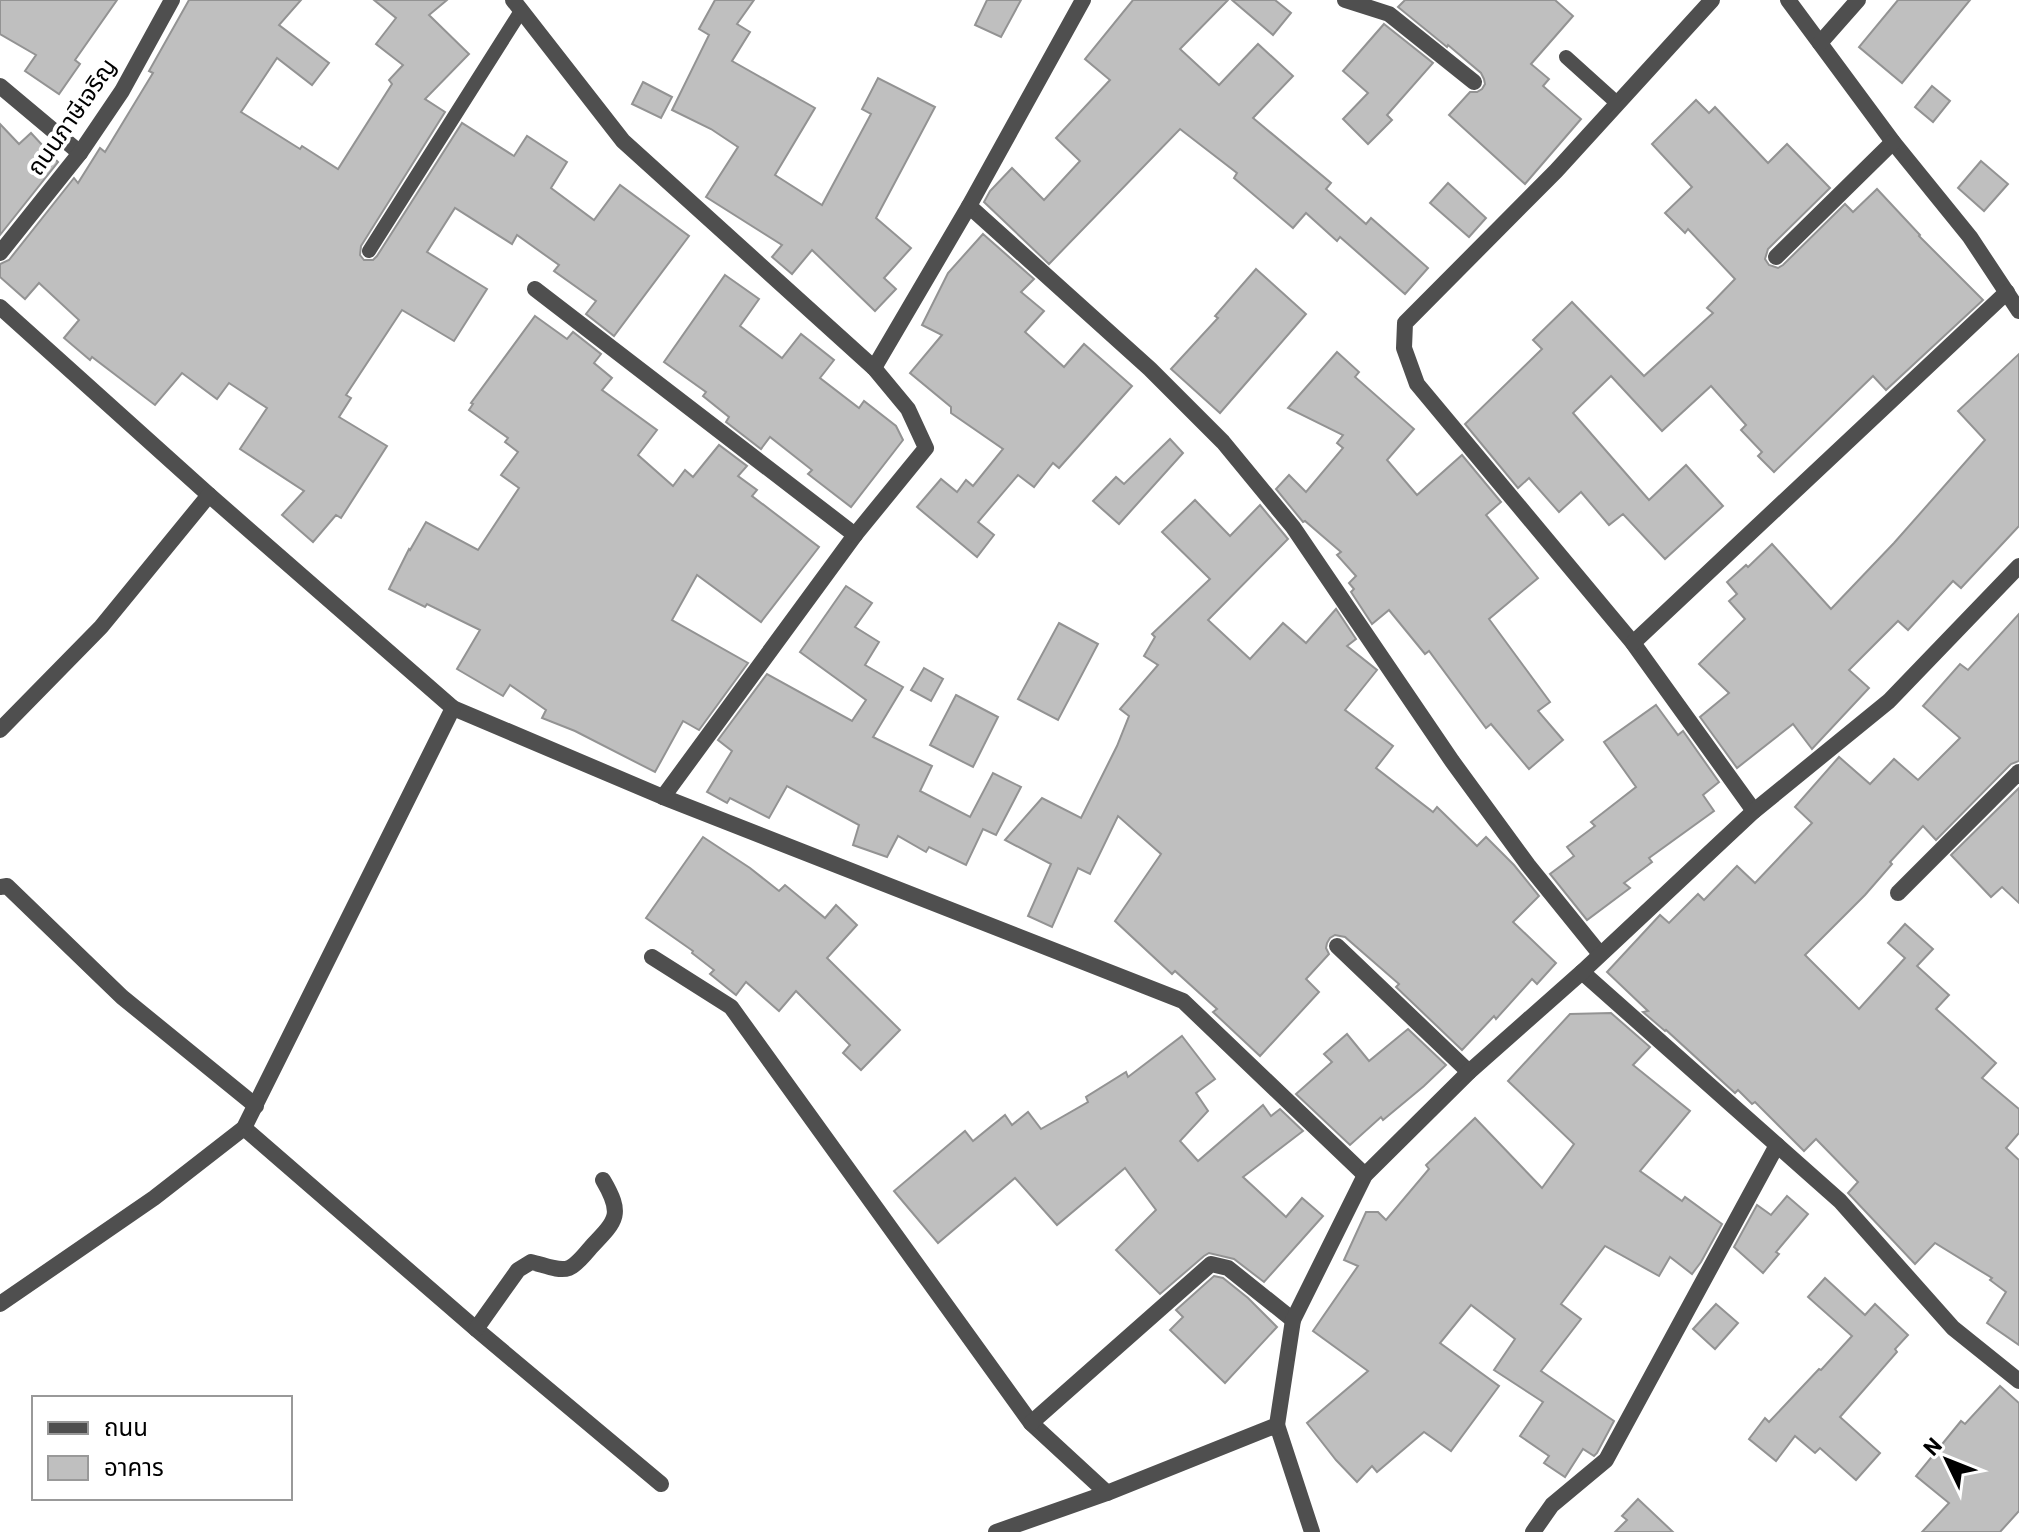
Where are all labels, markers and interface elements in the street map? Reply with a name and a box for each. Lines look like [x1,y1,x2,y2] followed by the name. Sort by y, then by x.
[20,52,122,180] street label: ถนนภาษีเจริญ
[32,1396,292,1500] legend
[104,1412,148,1441] text: ถนน
[1907,1420,1987,1500] north arrow
[1917,1431,1946,1460] text: N
[104,1452,164,1481] text: อาคาร

